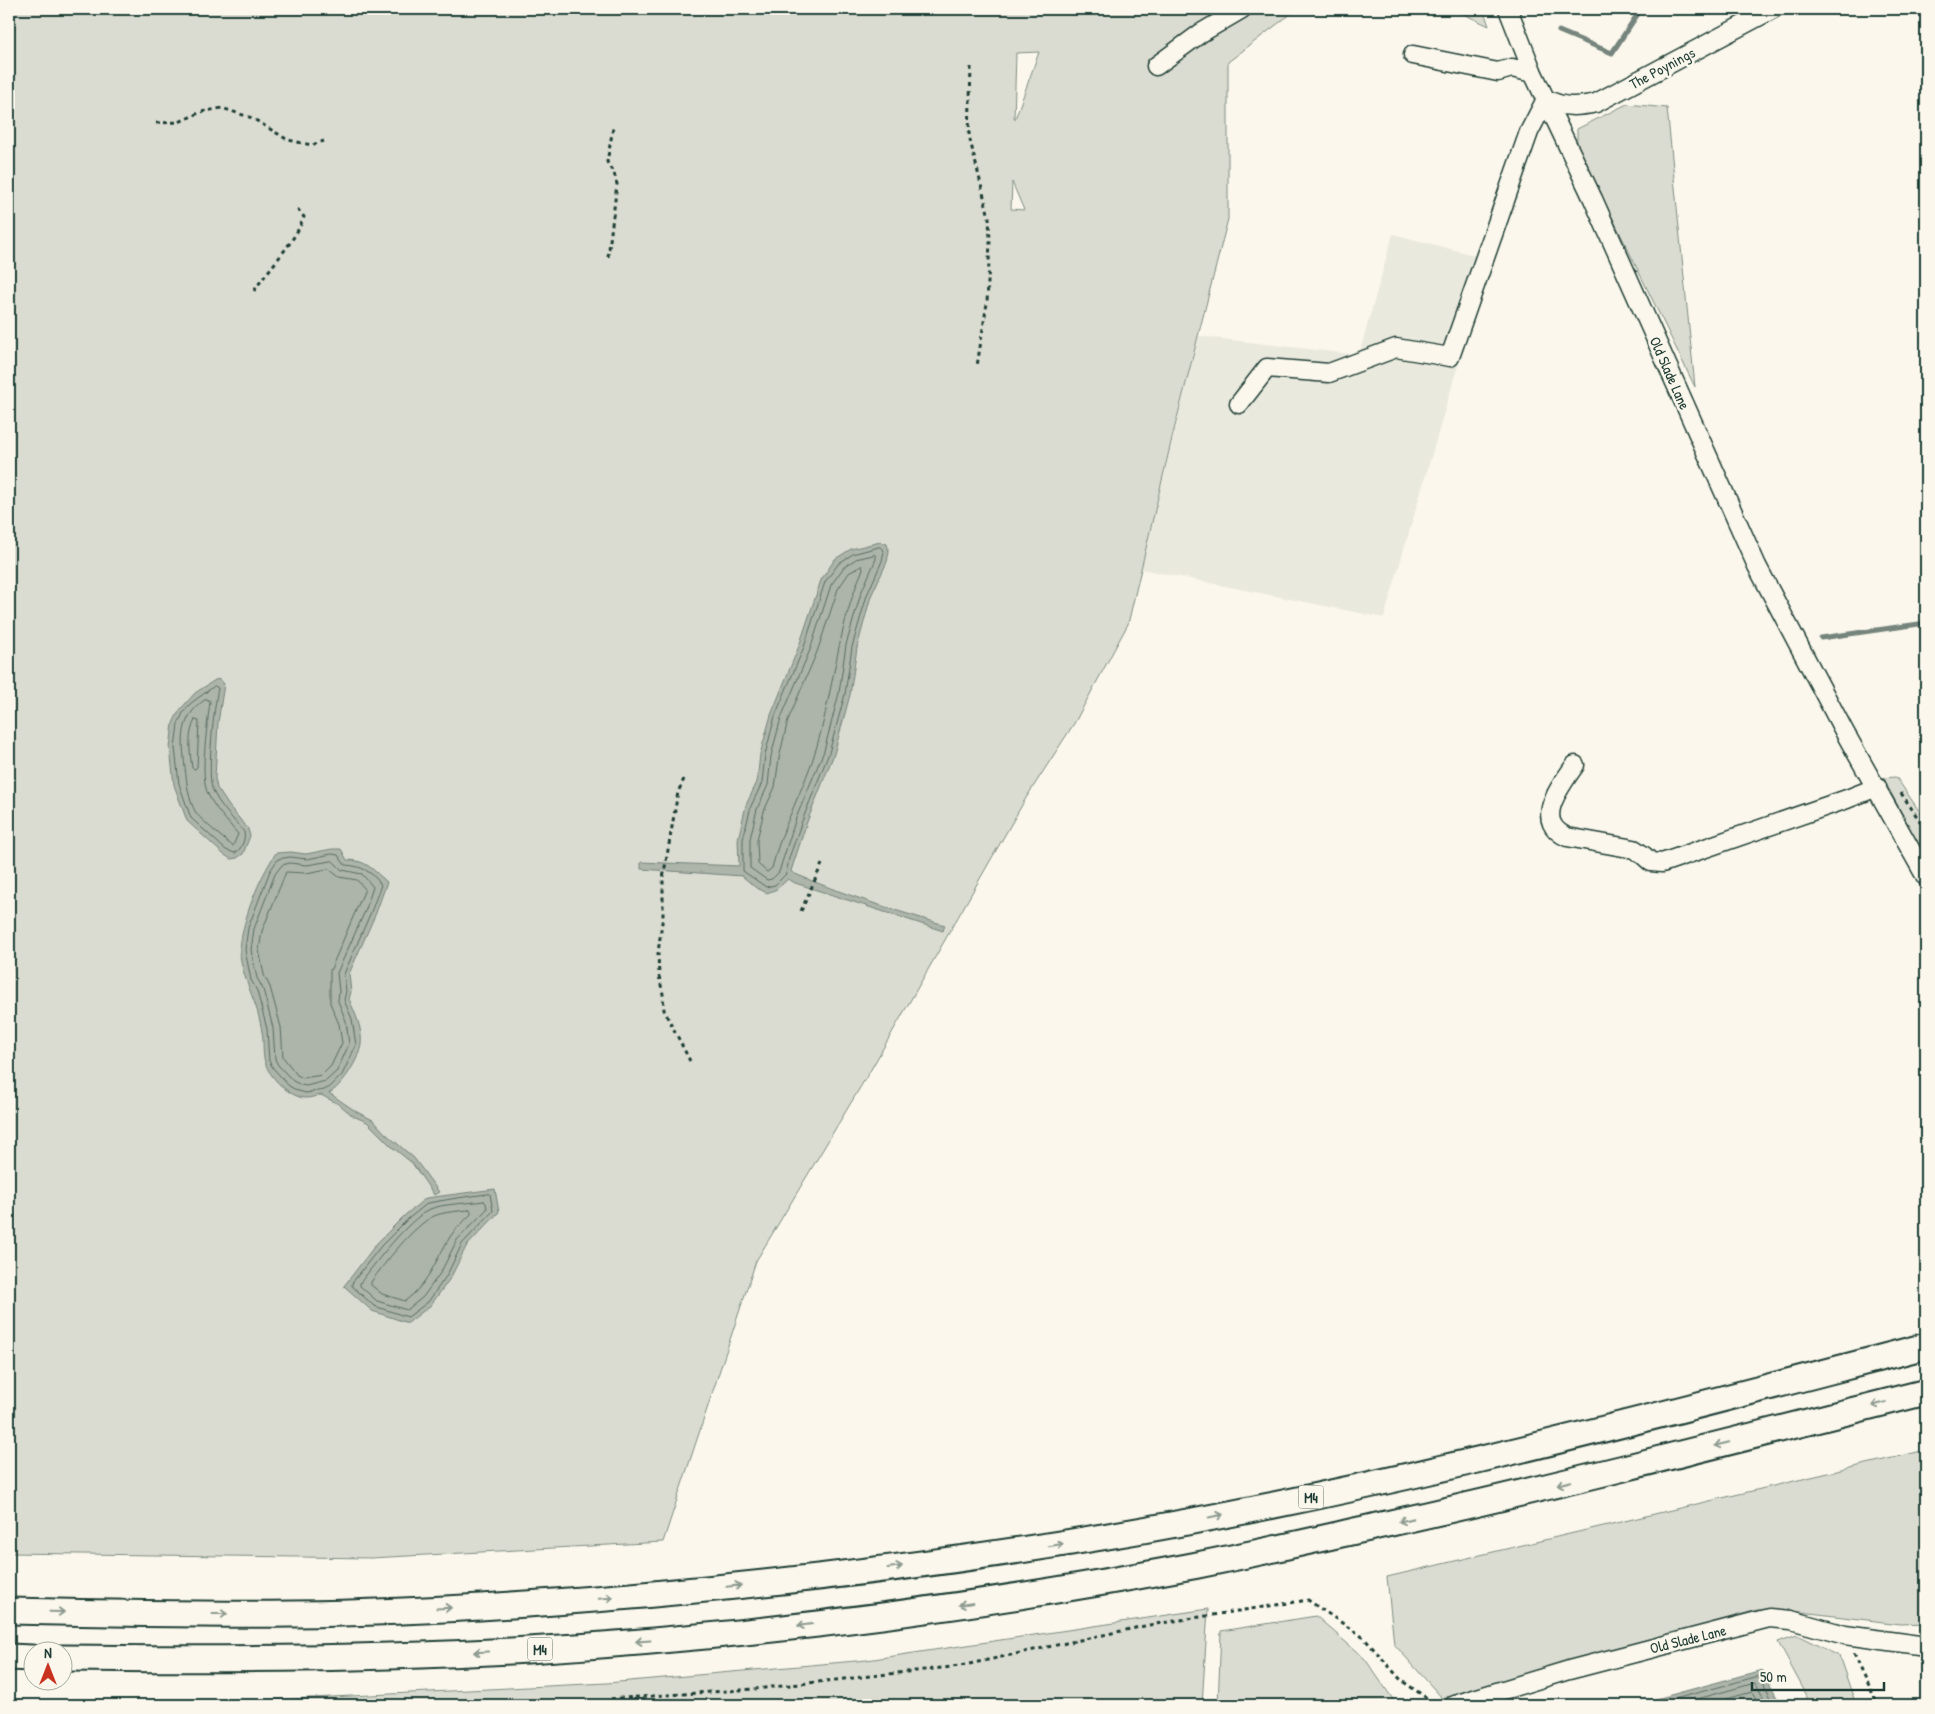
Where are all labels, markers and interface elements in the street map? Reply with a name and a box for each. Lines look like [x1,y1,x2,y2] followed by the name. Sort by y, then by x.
[1625,42,1699,94] street label: The Poynings
[1645,333,1695,413] street label: Old Slade Lane
[1871,1400,1887,1409] one-way arrow
[1714,1440,1730,1449] one-way arrow
[1556,1479,1572,1488] one-way arrow
[1298,1485,1324,1508] road number: M4
[1208,1511,1224,1520] one-way arrow
[1398,1516,1414,1525] one-way arrow
[1048,1539,1064,1549] one-way arrow
[887,1562,903,1572] one-way arrow
[726,1581,742,1591] one-way arrow
[597,1593,613,1603] one-way arrow
[959,1599,975,1609] one-way arrow
[435,1604,451,1613] one-way arrow
[49,1607,65,1617] one-way arrow
[212,1609,228,1619] one-way arrow
[1648,1619,1728,1659] street label: Old Slade Lane
[797,1620,813,1630] one-way arrow
[636,1636,652,1646] one-way arrow
[528,1638,552,1660] road number: M4
[22,1642,72,1692] north arrow
[44,1643,52,1662] text: N
[474,1647,490,1656] one-way arrow
[1752,1659,1885,1691] scale bar
[1760,1666,1787,1687] text: 50 m

